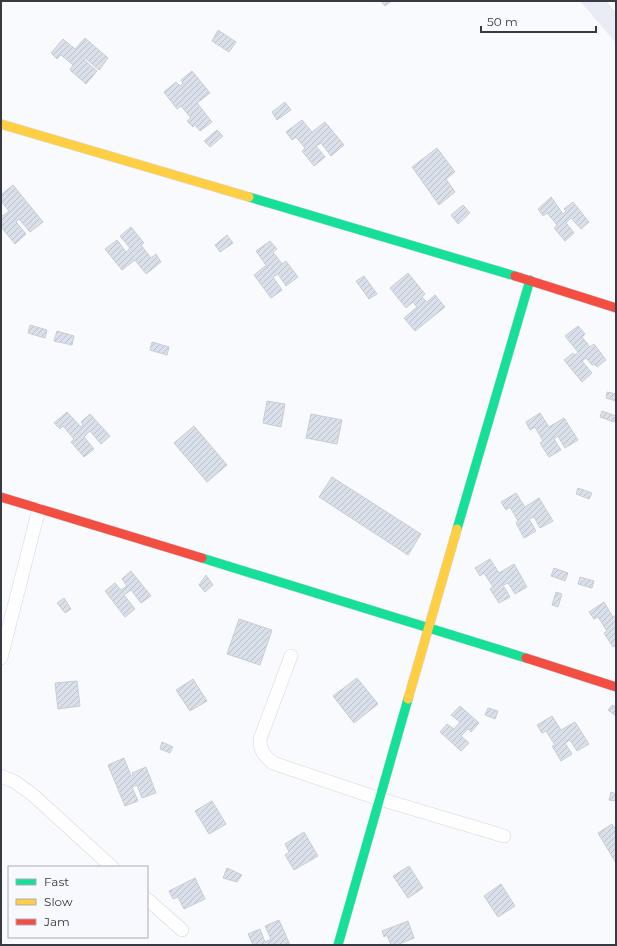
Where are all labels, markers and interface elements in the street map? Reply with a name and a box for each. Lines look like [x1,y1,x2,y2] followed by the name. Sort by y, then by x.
[481,8,596,34] scale bar
[487,14,518,29] text: 50 m
[8,866,148,938] legend
[44,874,69,889] text: Fast
[44,894,73,909] text: Slow
[43,914,70,929] text: Jam

